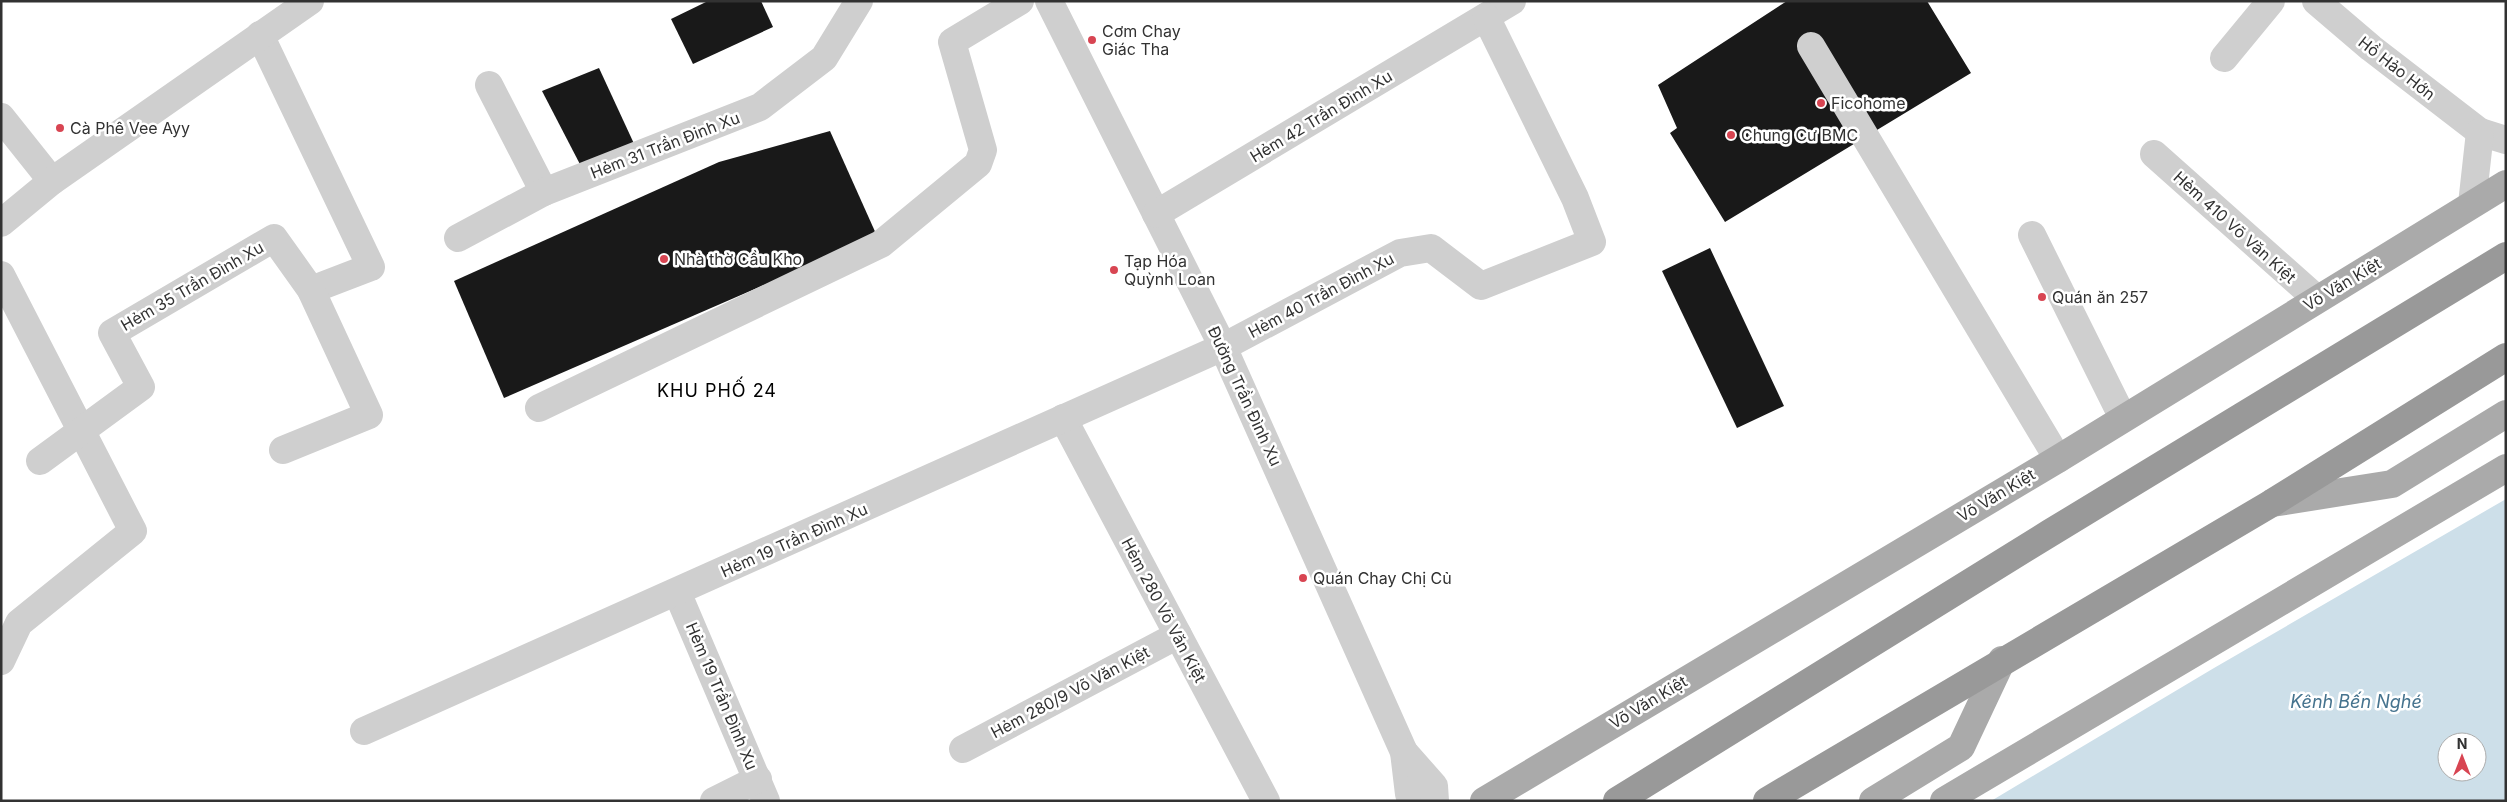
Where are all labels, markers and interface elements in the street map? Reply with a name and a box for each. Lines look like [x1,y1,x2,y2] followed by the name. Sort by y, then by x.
[1102,21,1181,59] place label: Cơm Chay Giác Tha
[2355,32,2439,104] street label: Hồ Hảo Hớn
[1086,34,1098,46] marker: Cơm Chay Giác Tha
[1246,66,1396,166] street label: Hẻm 42 Trần Ðình Xu
[1831,93,1905,113] place label: Ficohome
[1815,97,1827,109] marker: Ficohome
[588,107,742,183] street label: Hẻm 31 Trần Đinh Xu
[70,118,190,138] place label: Cà Phê Vee Ayy
[54,122,66,134] marker: Cà Phê Vee Ayy
[1741,125,1858,145] place label: Chung Cư BMC
[1725,129,1737,141] marker: Chung Cư BMC
[2170,167,2300,287] street label: Hẻm 410 Võ Văn Kiệt
[117,237,267,335] street label: Hẻm 35 Trần Đình Xu
[1245,248,1397,342] street label: Hẻm 40 Trần Đình Xu
[674,249,802,269] place label: Nhà thờ Cầu Kho
[1124,251,1215,289] place label: Tạp Hóa Quỳnh Loan
[658,253,670,265] marker: Nhà thờ Cầu Kho
[2300,253,2384,315] street label: Võ Văn Kiệt
[1108,264,1120,276] marker: Tạp Hóa Quỳnh Loan
[2052,287,2148,307] place label: Quán ăn 257
[2036,291,2048,303] marker: Quán ăn 257
[1204,323,1286,469] street label: Đường Trần Ðình Xu
[657,376,777,401] district label: KHU PHỐ 24
[1954,464,2038,526] street label: Võ Văn Kiệt
[718,499,870,581] street label: Hẻm 19 Trần Ðình Xu
[1117,534,1211,686] street label: Hẻm 280 Võ Văn Kiệt
[1313,568,1452,588] place label: Quán Chay Chị Củ
[1297,572,1309,584] marker: Quán Chay Chị Củ
[682,619,762,773] street label: Hẻm 19 Trần Đình Xu
[987,642,1153,742] street label: Hẻm 280/9 Võ Văn Kiệt
[1606,671,1690,733] street label: Võ Văn Kiệt
[2290,691,2422,712] water label: Kênh Bến Nghé
[2437,732,2487,782] north arrow
[2457,735,2467,752] text: N

